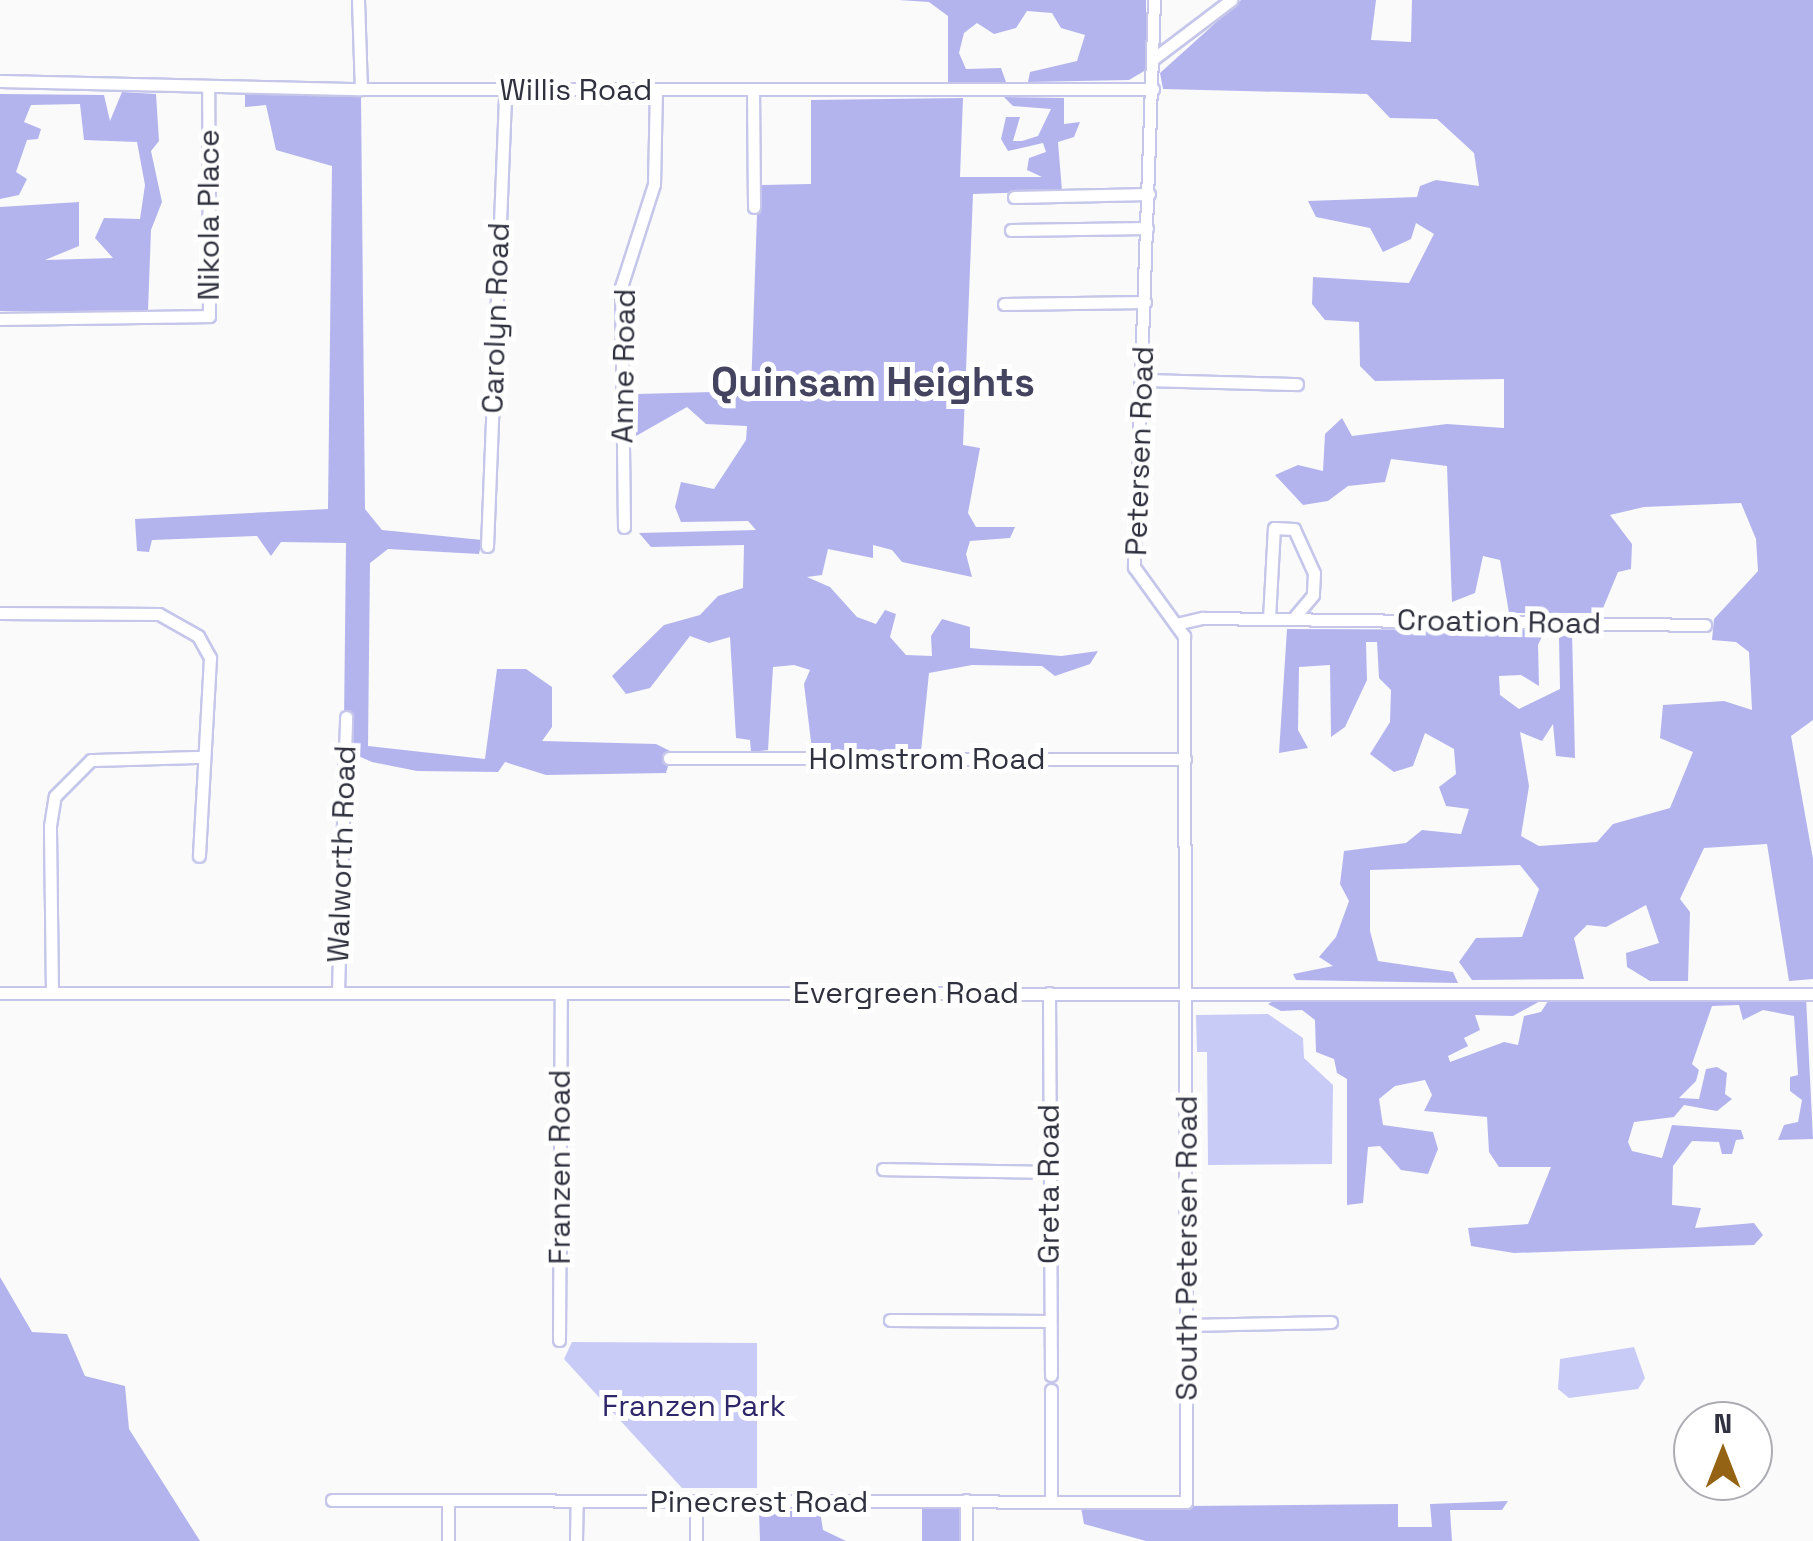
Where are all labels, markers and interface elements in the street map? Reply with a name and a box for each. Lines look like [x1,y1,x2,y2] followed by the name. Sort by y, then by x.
[500,72,652,108] street label: Willis Road
[191,129,227,301] street label: Nikola Place
[475,222,517,414] street label: Carolyn Road
[605,288,643,444] street label: Anne Road
[1118,345,1162,557] street label: Petersen Road
[711,359,1035,407] district label: Quinsam Heights
[1397,602,1601,642] street label: Croation Road
[808,741,1046,777] street label: Holmstrom Road
[320,745,364,963] street label: Walworth Road
[793,975,1019,1011] street label: Evergreen Road
[542,1069,578,1265] street label: Franzen Road
[1169,1095,1205,1401] street label: South Petersen Road
[1031,1104,1067,1264] street label: Greta Road
[602,1388,786,1424] park label: Franzen Park
[1673,1401,1773,1501] north arrow
[1714,1405,1732,1441] text: N
[650,1484,868,1520] street label: Pinecrest Road

